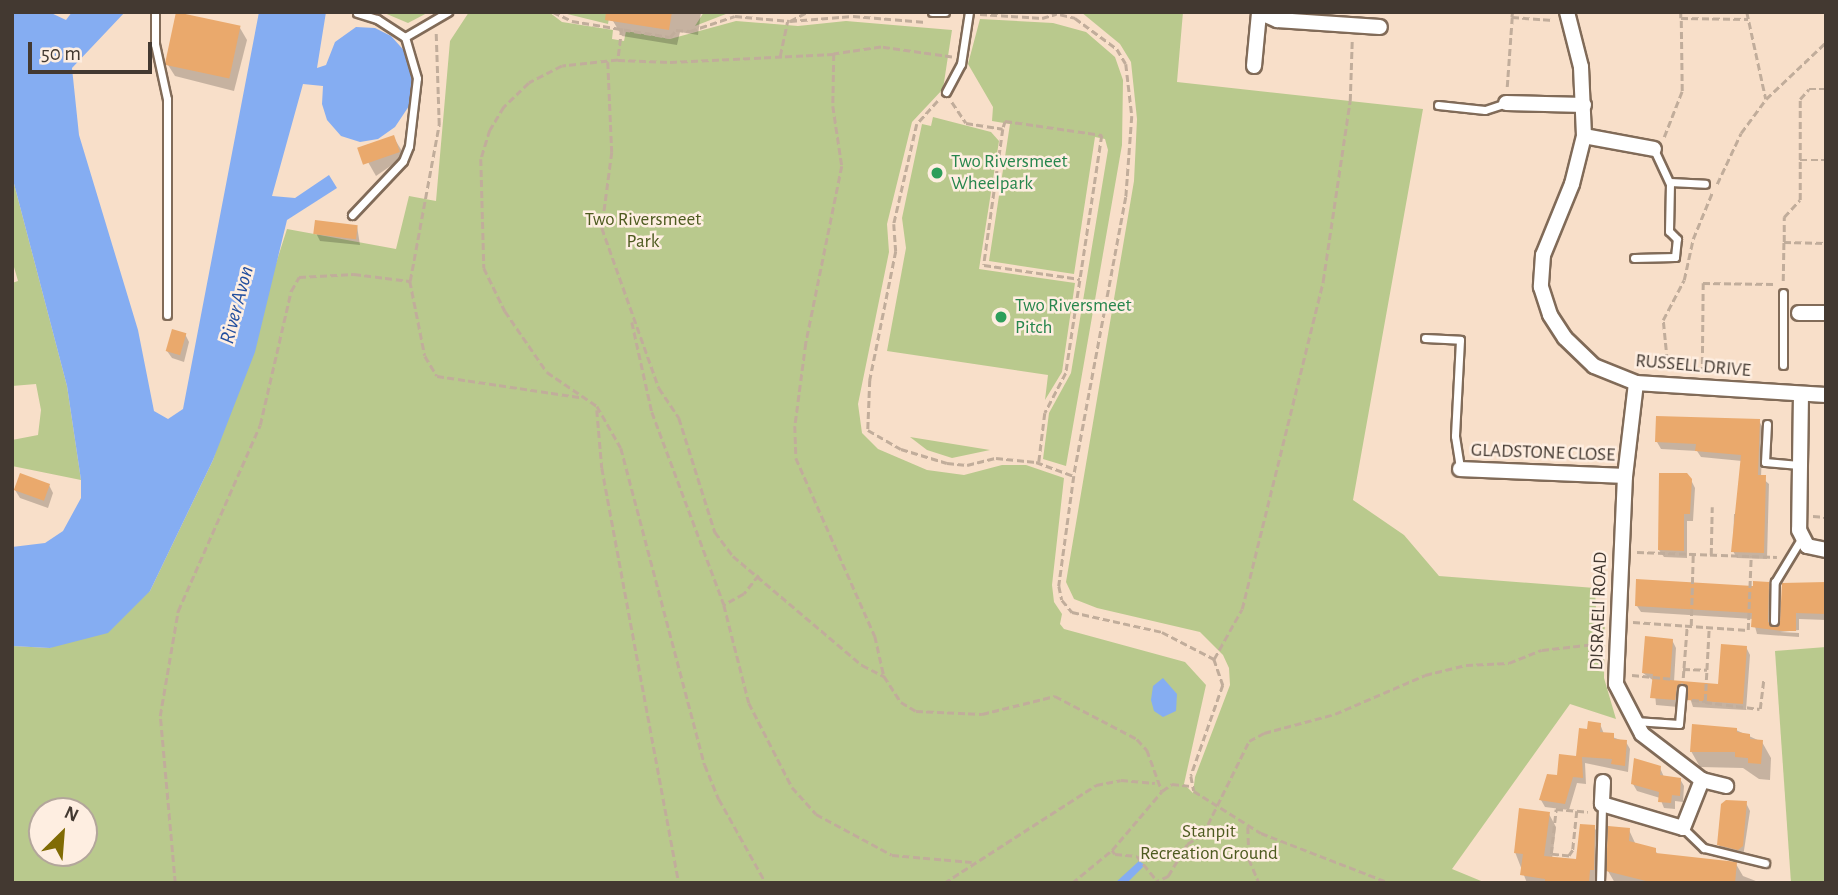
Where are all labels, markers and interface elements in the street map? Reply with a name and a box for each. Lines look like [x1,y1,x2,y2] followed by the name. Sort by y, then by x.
[32,28,156,72] scale bar
[41,43,81,64] text: 50 m
[951,151,1068,195] place label: Two Riversmeet Wheelpark
[929,165,945,181] marker: Two Riversmeet Wheelpark
[585,209,701,253] park label: Two Riversmeet Park
[215,263,259,347] water label: River Avon
[1015,295,1132,339] place label: Two Riversmeet Pitch
[993,309,1009,325] marker: Two Riversmeet Pitch
[1634,350,1752,382] street label: RUSSELL DRIVE
[1470,439,1616,467] street label: GLADSTONE CLOSE
[1586,551,1612,671] street label: DISRAELI ROAD
[28,797,98,867] north arrow
[61,803,81,826] text: N
[1140,821,1278,865] park label: Stanpit Recreation Ground

